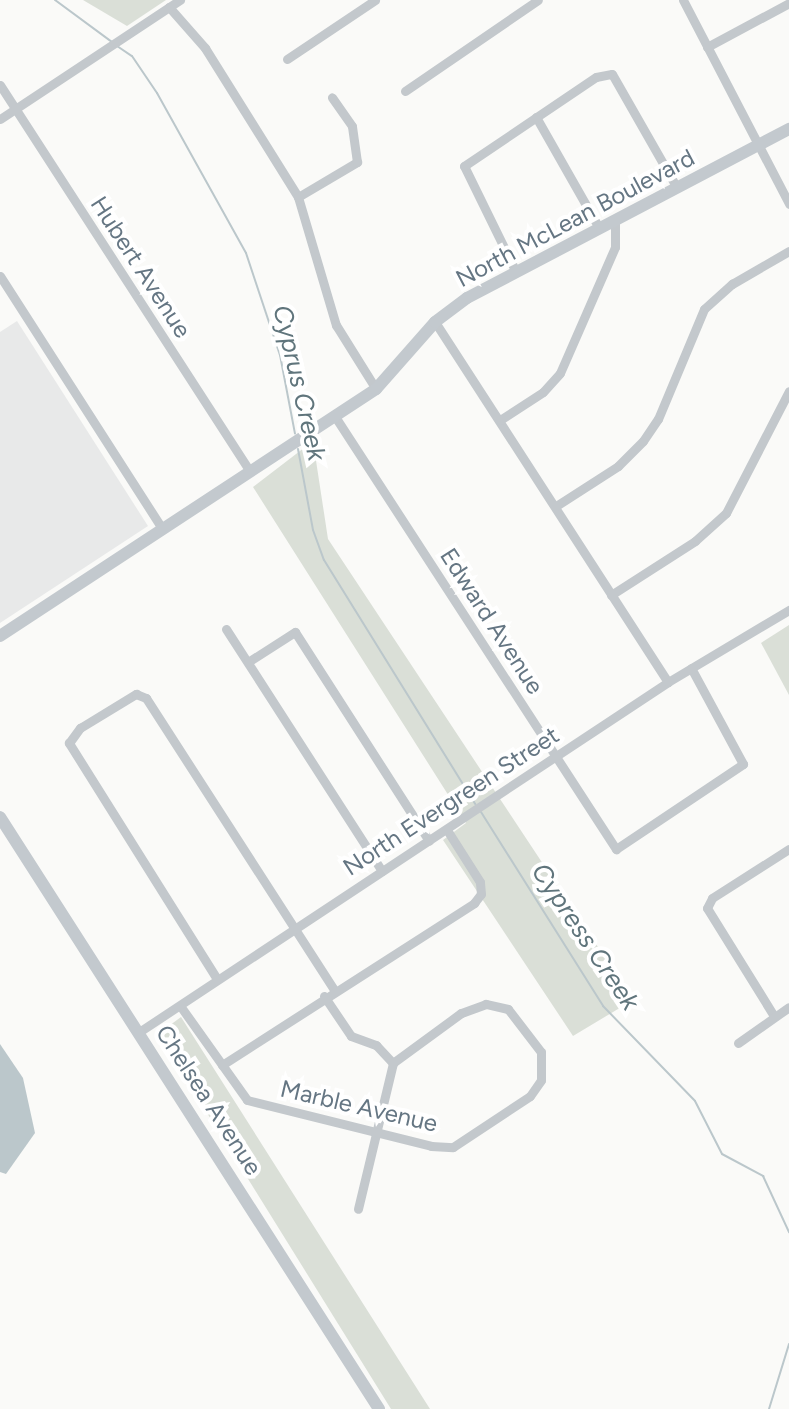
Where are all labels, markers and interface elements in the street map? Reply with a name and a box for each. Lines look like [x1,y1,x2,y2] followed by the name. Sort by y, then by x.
[451,143,699,293] street label: North McLean Boulevard
[85,191,197,343] street label: Hubert Avenue
[266,302,332,464] water label: Cyprus Creek
[434,543,550,699] street label: Edward Avenue
[338,720,564,882] street label: North Evergreen Street
[524,858,646,1016] water label: Cypress Creek
[150,1020,268,1180] street label: Chelsea Avenue
[278,1074,440,1138] street label: Marble Avenue

